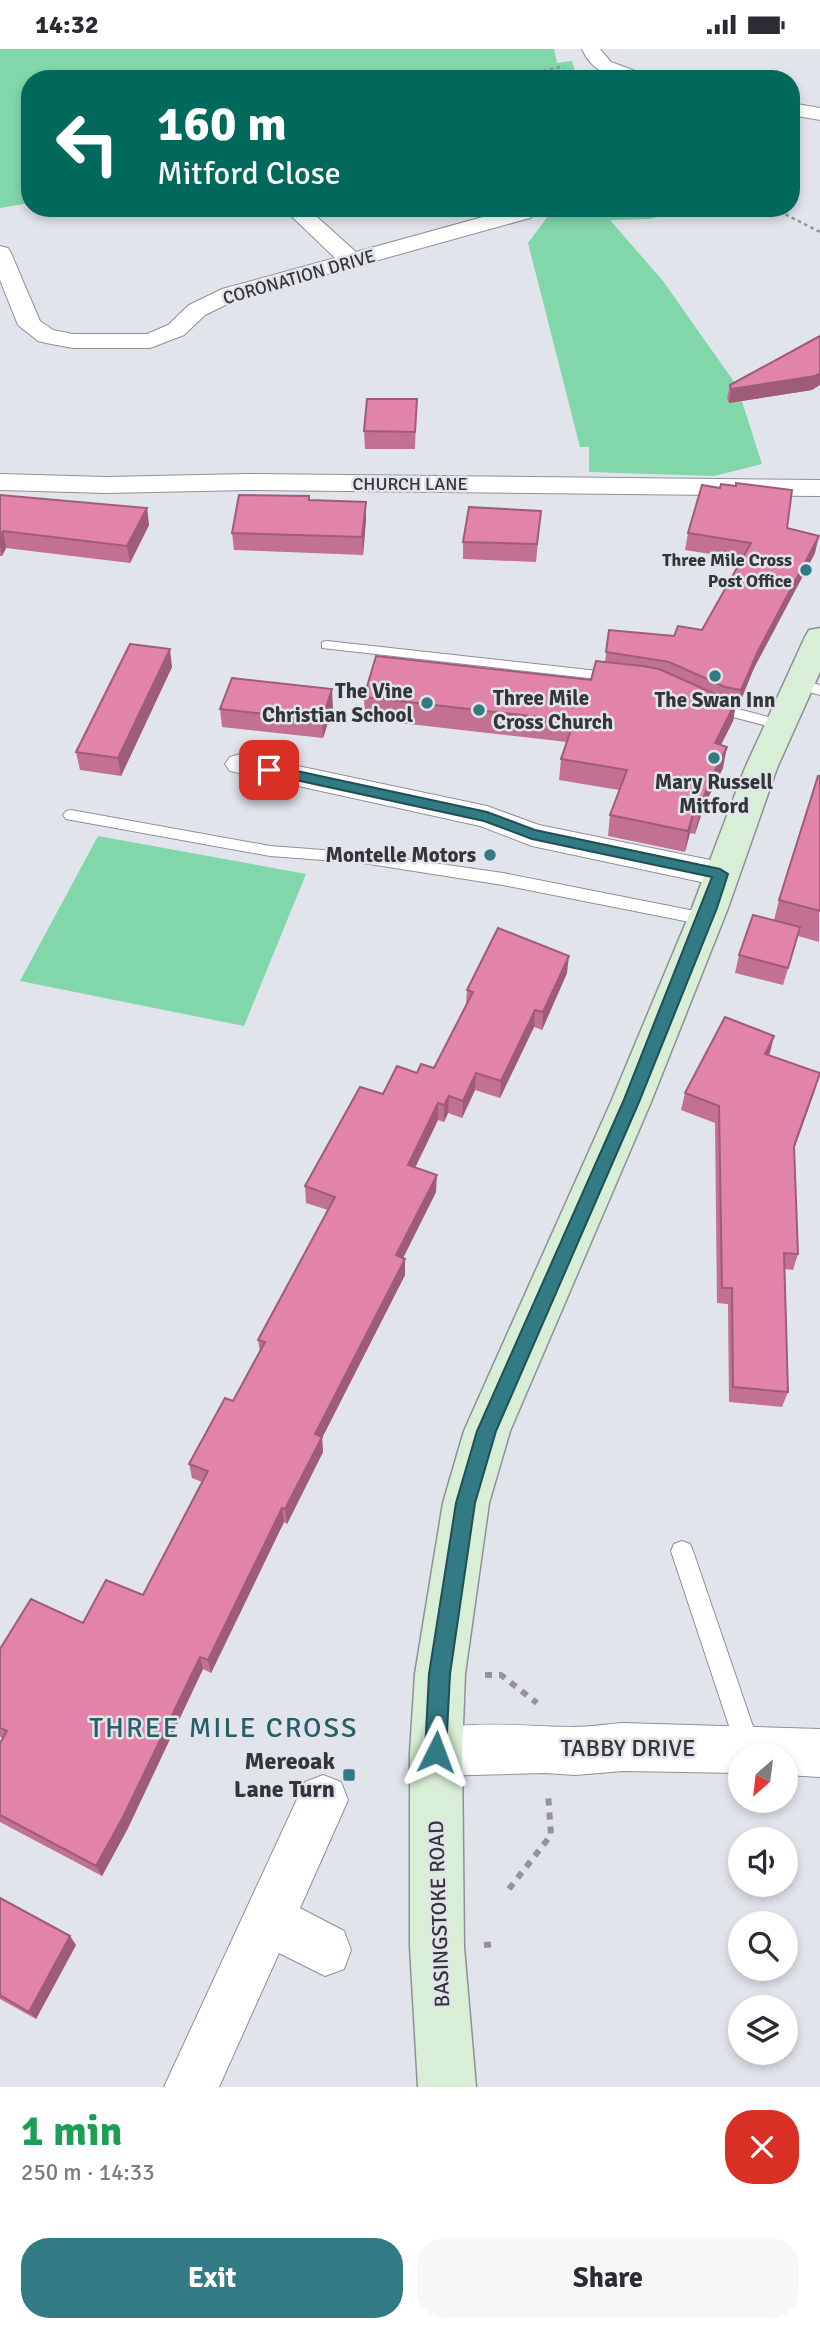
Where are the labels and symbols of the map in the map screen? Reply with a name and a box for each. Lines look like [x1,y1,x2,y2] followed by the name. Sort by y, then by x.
[220,245,378,309] street label: CORONATION DRIVE
[352,473,468,495] street label: CHURCH LANE
[662,549,792,592] place label: Three Mile Cross Post Office
[798,562,814,578] marker: Three Mile Cross Post Office
[707,668,723,684] marker: The Swan Inn
[262,678,413,728] place label: The Vine Christian School
[493,685,613,735] place label: Three Mile Cross Church
[655,687,775,713] place label: The Swan Inn
[419,695,435,711] marker: The Vine Christian School
[471,702,487,718] marker: Three Mile Cross Church
[239,740,299,800] pin
[706,750,722,766] marker: Mary Russell Mitford
[655,769,774,819] place label: Mary Russell Mitford
[325,842,476,868] place label: Montelle Motors
[482,847,498,863] marker: Montelle Motors
[89,1711,359,1745] district label: THREE MILE CROSS
[399,1715,473,1789] position arrow
[560,1733,696,1763] street label: TABBY DRIVE
[728,1743,798,1813] north arrow
[234,1746,335,1804] place label: Mereoak Lane Turn
[341,1767,357,1783] marker: Mereoak Lane Turn
[423,1820,455,2008] street label: BASINGSTOKE ROAD

